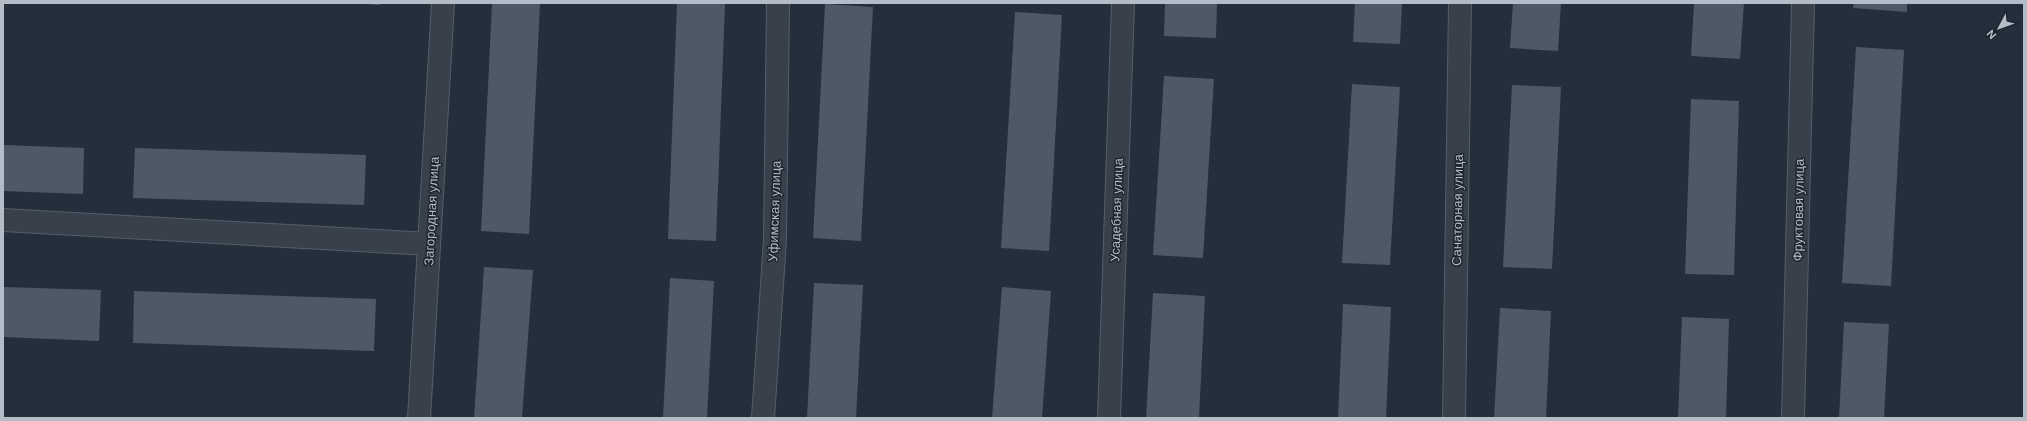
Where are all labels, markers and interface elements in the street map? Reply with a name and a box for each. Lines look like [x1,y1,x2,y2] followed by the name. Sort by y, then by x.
[1979,8,2019,48] north arrow
[1984,27,1999,42] text: N
[1448,153,1467,266] street label: Санаторная улица
[420,155,443,266] street label: Загородная улица
[1106,157,1127,262] street label: Усадебная улица
[1789,158,1808,261] street label: Фруктовая улица
[764,159,785,262] street label: Уфимская улица

